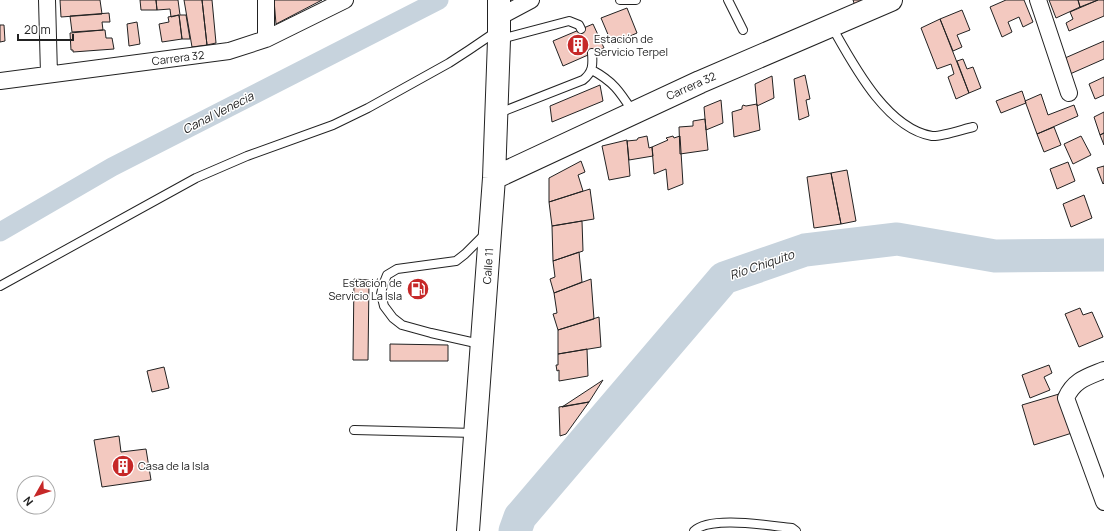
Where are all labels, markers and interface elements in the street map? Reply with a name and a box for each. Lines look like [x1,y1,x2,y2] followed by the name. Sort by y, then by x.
[18,16,73,42] scale bar
[24,21,51,38] text: 20 m
[594,31,668,59] place label: Estación de Servicio Terpel
[565,32,591,58] building icon: Estación de Servicio Terpel
[151,47,205,68] street label: Carrera 32
[664,68,718,103] street label: Carrera 32
[179,87,257,138] water label: Canal Venecia
[727,245,797,283] water label: Río Chiquito
[479,247,496,285] street label: Calle 11
[329,275,403,303] place label: Estación de Servicio La Isla
[405,276,431,302] fuel station icon: Estación de Servicio La Isla
[110,453,136,479] building icon: Casa de la Isla
[138,458,209,473] place label: Casa de la Isla
[16,475,56,515] north arrow
[19,494,36,509] text: N

